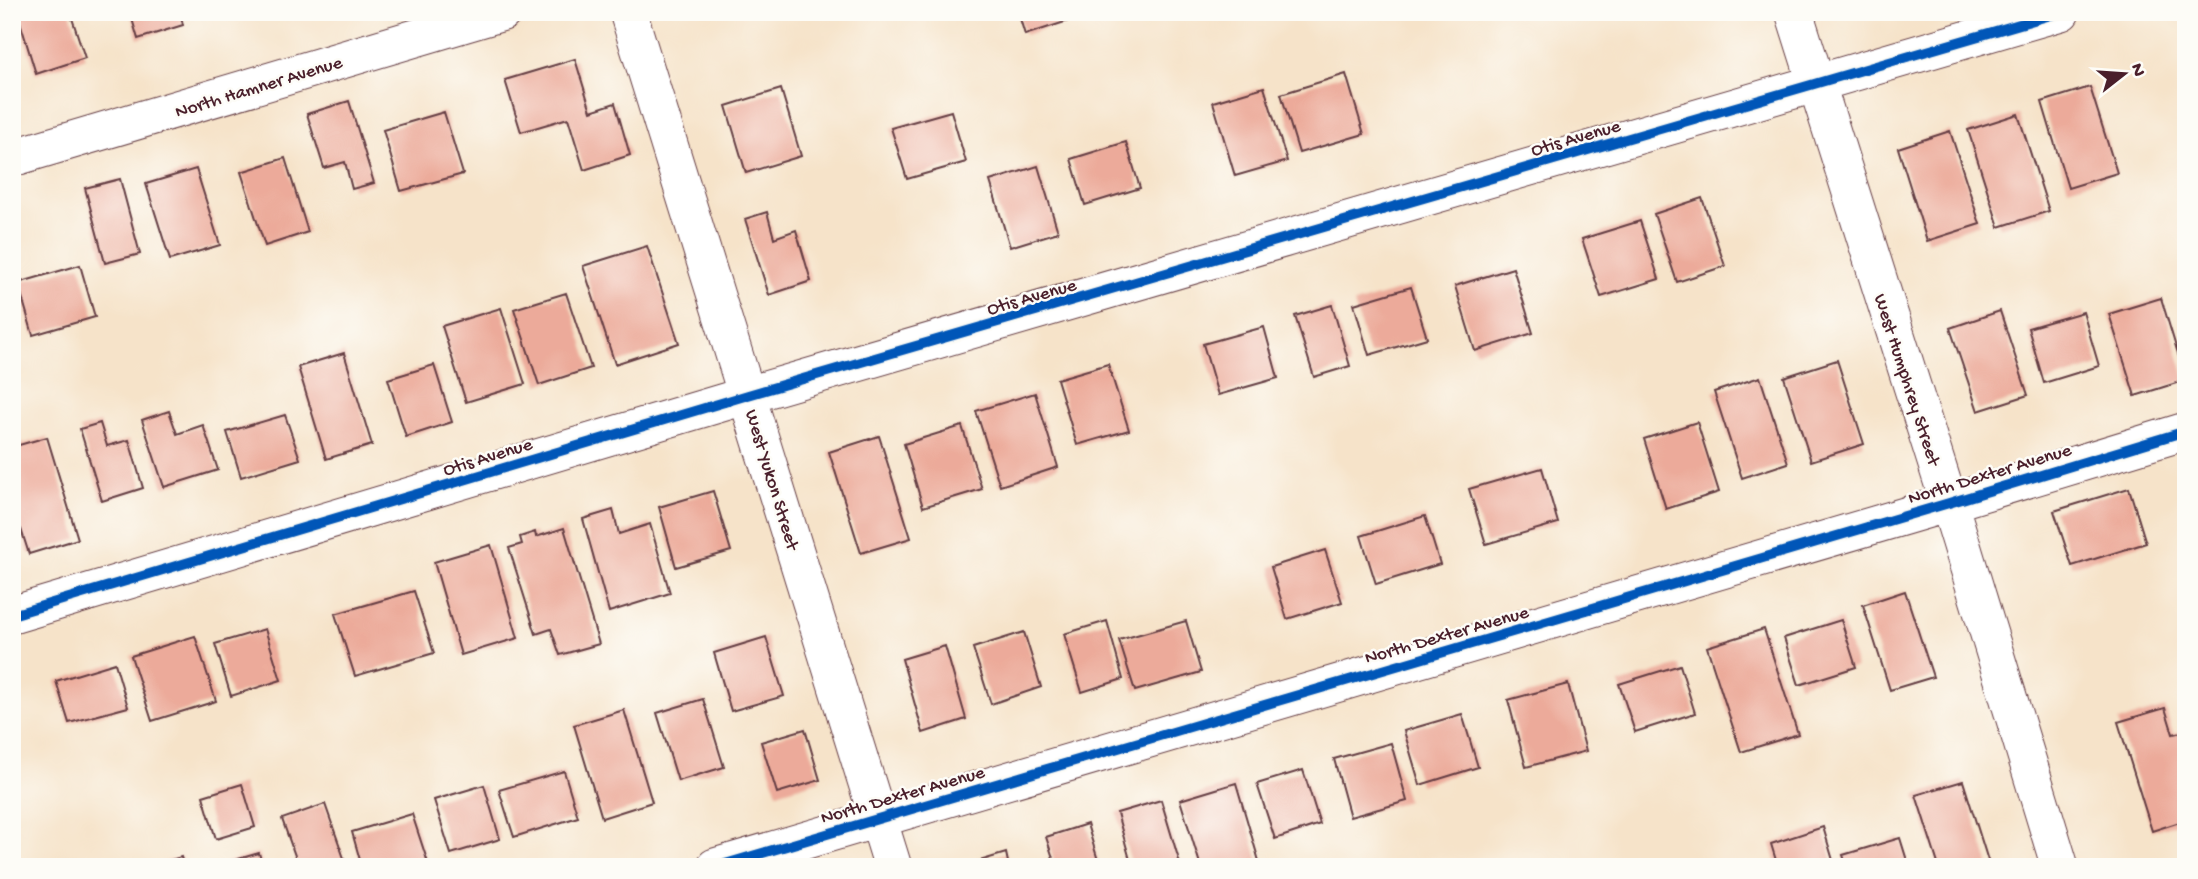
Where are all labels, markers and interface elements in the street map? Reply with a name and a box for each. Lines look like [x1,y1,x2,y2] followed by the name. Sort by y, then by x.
[2090,38,2160,108] north arrow
[173,52,346,125] street label: North Hamner Avenue
[2124,61,2150,79] text: N
[1529,116,1624,163] street label: Otis Avenue
[985,275,1080,322] street label: Otis Avenue
[1867,291,1945,471] street label: West Humphrey Street
[738,407,804,555] street label: West Yukon Street
[441,434,536,483] street label: Otis Avenue
[1906,440,2075,511] street label: North Dexter Avenue
[1362,602,1532,671] street label: North Dexter Avenue
[818,762,988,831] street label: North Dexter Avenue

